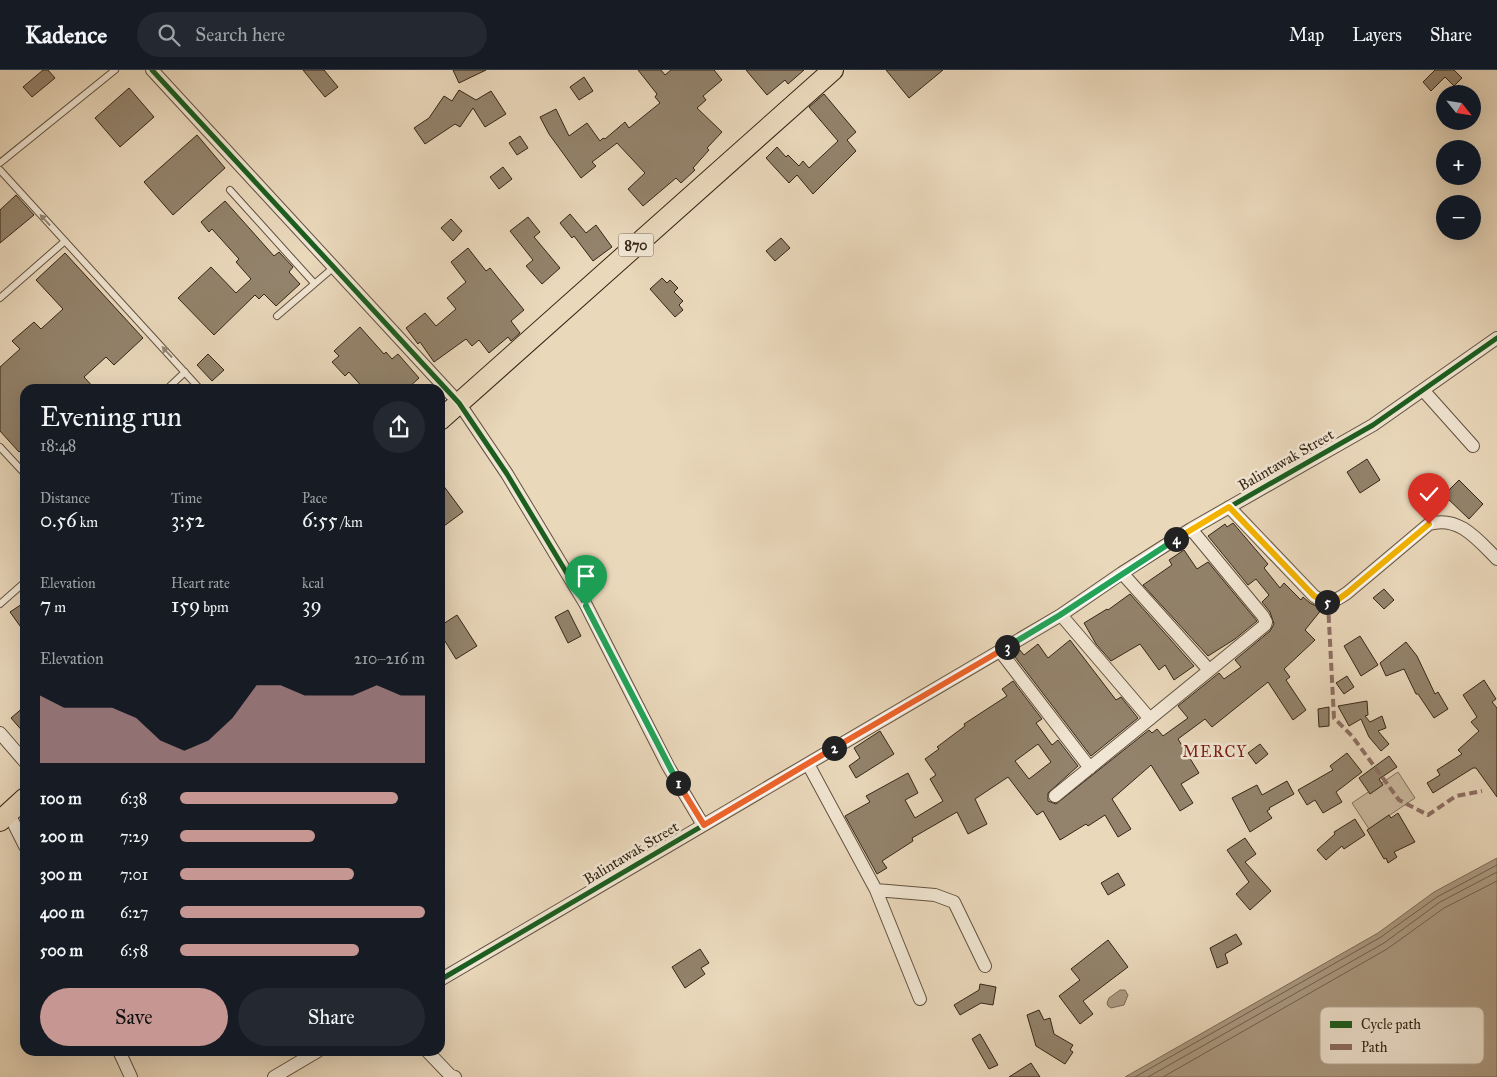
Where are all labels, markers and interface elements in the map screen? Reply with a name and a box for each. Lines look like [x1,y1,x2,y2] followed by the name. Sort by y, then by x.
[137,12,487,57] search box
[25,20,107,50] text: Kadence
[155,21,183,49] icon: search
[195,23,285,46] text: Search here
[1289,24,1324,46] text: Map
[1352,24,1402,46] text: Layers
[1430,24,1472,46] text: Share
[1436,85,1481,130] north arrow
[1436,85,1481,240] map controls
[1436,140,1481,185] button: +
[1436,195,1481,240] button: −
[39,214,51,226] one-way arrow
[618,234,654,256] road number: 870
[161,347,173,359] one-way arrow
[40,399,182,434] text: Evening run
[373,401,425,453] button: share
[1235,425,1338,495] street label: Balintawak Street
[40,436,76,455] text: 18:48
[1408,473,1450,524] pin
[1415,480,1443,508] icon: check
[40,490,90,507] text: Distance
[171,490,202,507] text: Time
[302,490,327,507] text: Pace
[40,507,77,533] text: 0.56
[171,507,205,533] text: 3:52
[302,507,338,533] text: 6:55
[77,514,98,531] text: km
[338,514,363,531] text: /km
[1164,526,1188,552] pin: 4
[1173,531,1180,548] text: 4
[565,555,607,606] pin
[572,562,600,590] icon: arrive
[40,575,96,592] text: Elevation
[171,575,230,592] text: Heart rate
[302,575,324,592] text: kcal
[1314,590,1340,614] pin: 5
[40,592,51,618] text: 7
[171,592,200,618] text: 159
[302,592,322,618] text: 39
[1324,594,1331,611] text: 5
[51,599,66,616] text: m
[200,599,229,616] text: bpm
[994,634,1020,660] pin: 3
[1005,639,1010,656] text: 3
[40,649,104,668] text: Elevation
[354,649,425,668] text: 210–216 m
[822,736,846,760] pin: 2
[831,740,838,757] text: 2
[1183,742,1247,761] district label: MERCY
[666,770,690,796] pin: 1
[676,775,681,792] text: 1
[40,789,82,808] text: 100 m
[120,789,147,808] text: 6:38
[580,817,682,888] street label: Balintawak Street
[40,827,83,846] text: 200 m
[120,827,149,846] text: 7:29
[40,865,82,884] text: 300 m
[120,865,148,884] text: 7:01
[40,903,84,922] text: 400 m
[120,903,148,922] text: 6:27
[40,941,83,960] text: 500 m
[120,941,148,960] text: 6:58
[40,988,228,1046] button: Save
[238,988,425,1046] button: Share
[1320,1007,1484,1064] legend
[1361,1016,1421,1033] text: Cycle path
[1361,1039,1388,1056] text: Path

